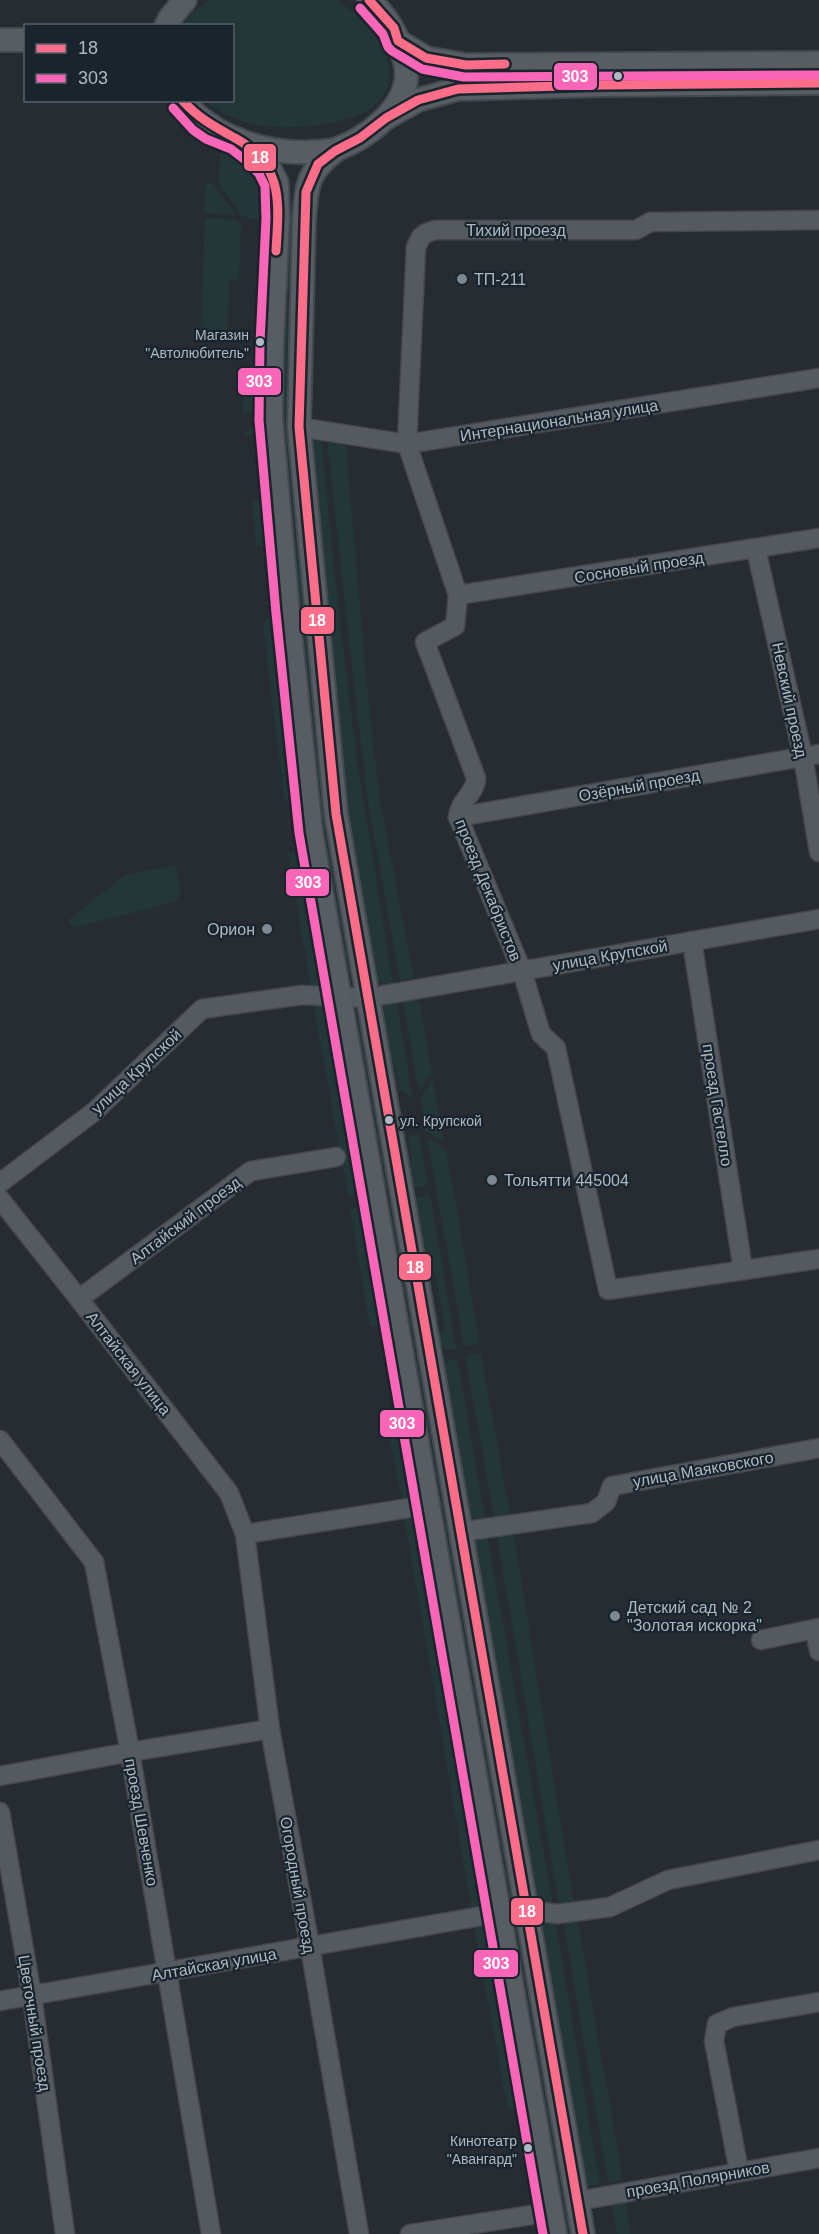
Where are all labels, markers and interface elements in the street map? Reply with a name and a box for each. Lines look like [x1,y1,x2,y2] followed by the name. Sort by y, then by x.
[24,24,234,102] legend
[78,38,98,58] text: 18
[553,62,598,91] line badge: 303
[78,68,108,88] text: 303
[562,68,588,85] text: 303
[612,70,624,82] unlabelled marker
[243,143,277,172] line badge: 18
[251,149,269,166] text: 18
[466,222,566,239] street label: Тихий проезд
[474,271,526,288] place label: ТП-211
[455,272,469,286] marker: ТП-211
[145,327,249,361] place label: Магазин "Автолюбитель"
[254,336,266,348] marker: Магазин "Автолюбитель"
[237,367,282,396] line badge: 303
[246,373,272,390] text: 303
[459,396,659,445] street label: Интернациональная улица
[573,549,706,586] street label: Сосновый проезд
[300,606,335,635] line badge: 18
[308,612,326,629] text: 18
[769,641,810,760] street label: Невский проезд
[577,766,702,805] street label: Озёрный проезд
[452,817,525,964] street label: проезд Декабристов
[285,868,330,897] line badge: 303
[295,874,321,891] text: 303
[207,921,255,938] place label: Орион
[260,922,274,936] marker: Орион
[551,937,669,974] street label: улица Крупской
[88,1026,185,1117] street label: улица Крупской
[699,1043,736,1168] street label: проезд Гастелло
[400,1113,482,1129] place label: ул. Крупской
[383,1114,395,1126] marker: ул. Крупской
[504,1172,629,1189] place label: Тольятти 445004
[127,1173,244,1267] street label: Алтайский проезд
[485,1173,499,1187] marker: Тольятти 445004
[398,1253,432,1281] line badge: 18
[406,1259,424,1276] text: 18
[83,1308,174,1418] street label: Алтайская улица
[379,1409,425,1438] line badge: 303
[389,1415,415,1432] text: 303
[632,1449,775,1490] street label: улица Маяковского
[627,1599,762,1634] place label: Детский сад № 2 "Золотая искорка"
[608,1609,622,1623] marker: Детский сад № 2 "Золотая искорка"
[122,1757,161,1887] street label: проезд Шевченко
[277,1815,318,1955] street label: Огородный проезд
[510,1897,544,1926] line badge: 18
[518,1903,536,1920] text: 18
[150,1945,278,1984] street label: Алтайская улица
[473,1949,519,1978] line badge: 303
[15,1954,54,2093] street label: Цветочный проезд
[483,1955,509,1972] text: 303
[447,2133,517,2167] place label: Кинотеатр "Авангард"
[522,2142,534,2154] marker: Кинотеатр "Авангард"
[625,2159,771,2200] street label: проезд Полярников

